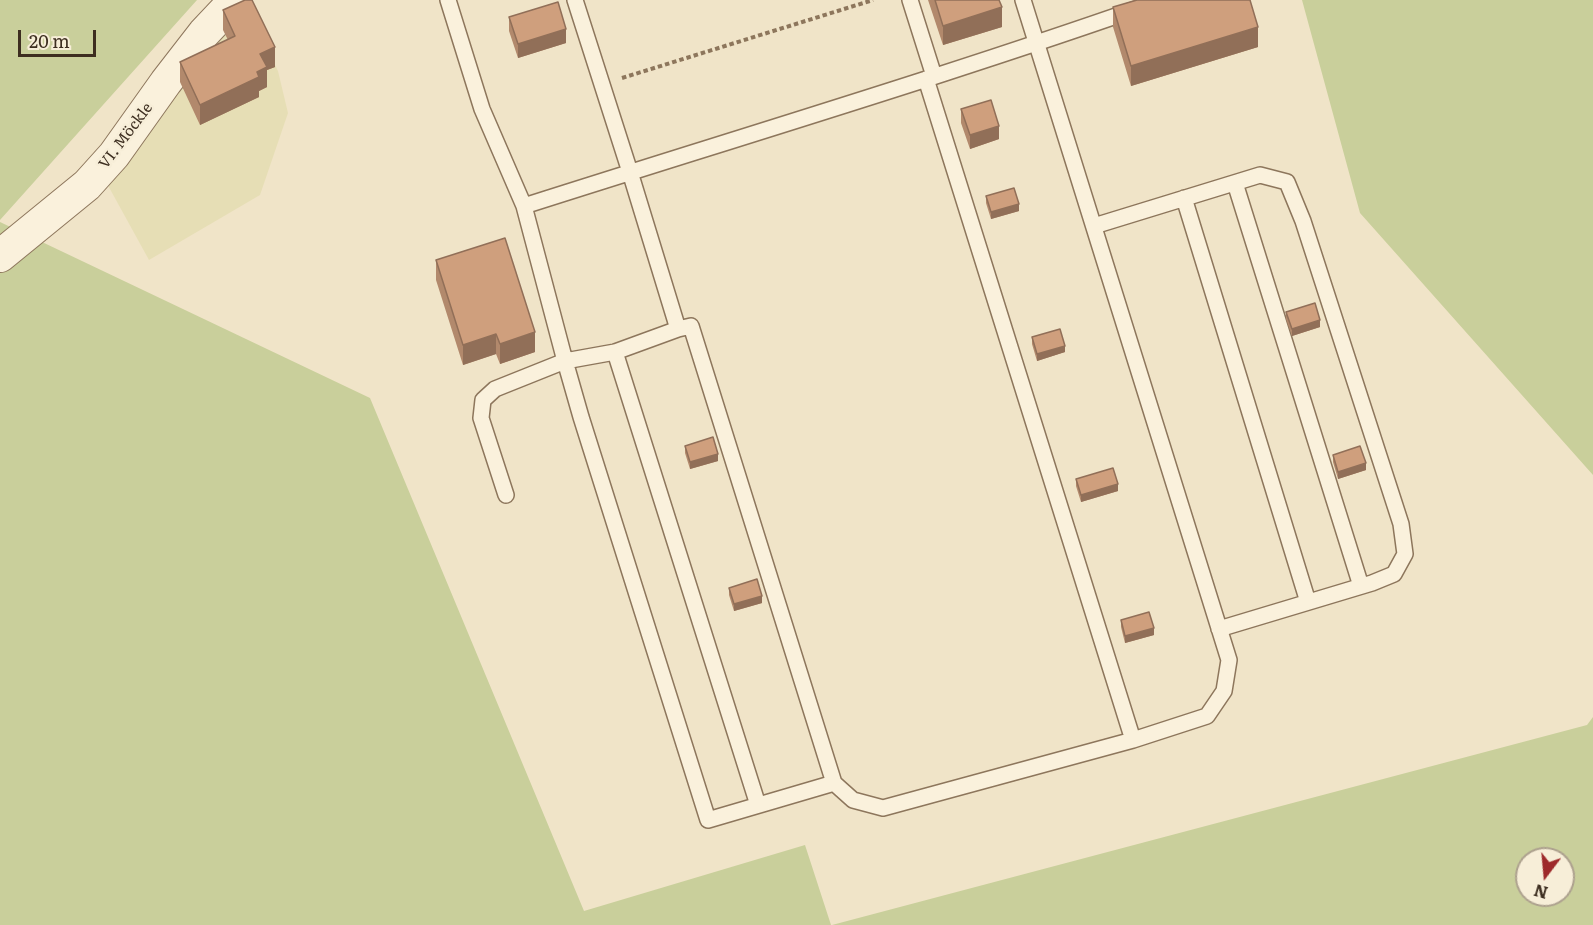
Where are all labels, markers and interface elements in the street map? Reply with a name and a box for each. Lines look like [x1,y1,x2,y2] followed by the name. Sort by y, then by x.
[21,18,99,56] scale bar
[29,27,70,54] text: 20 m
[95,99,157,173] street label: VI. Möckle
[1515,847,1575,907] north arrow
[1531,879,1550,906] text: N

